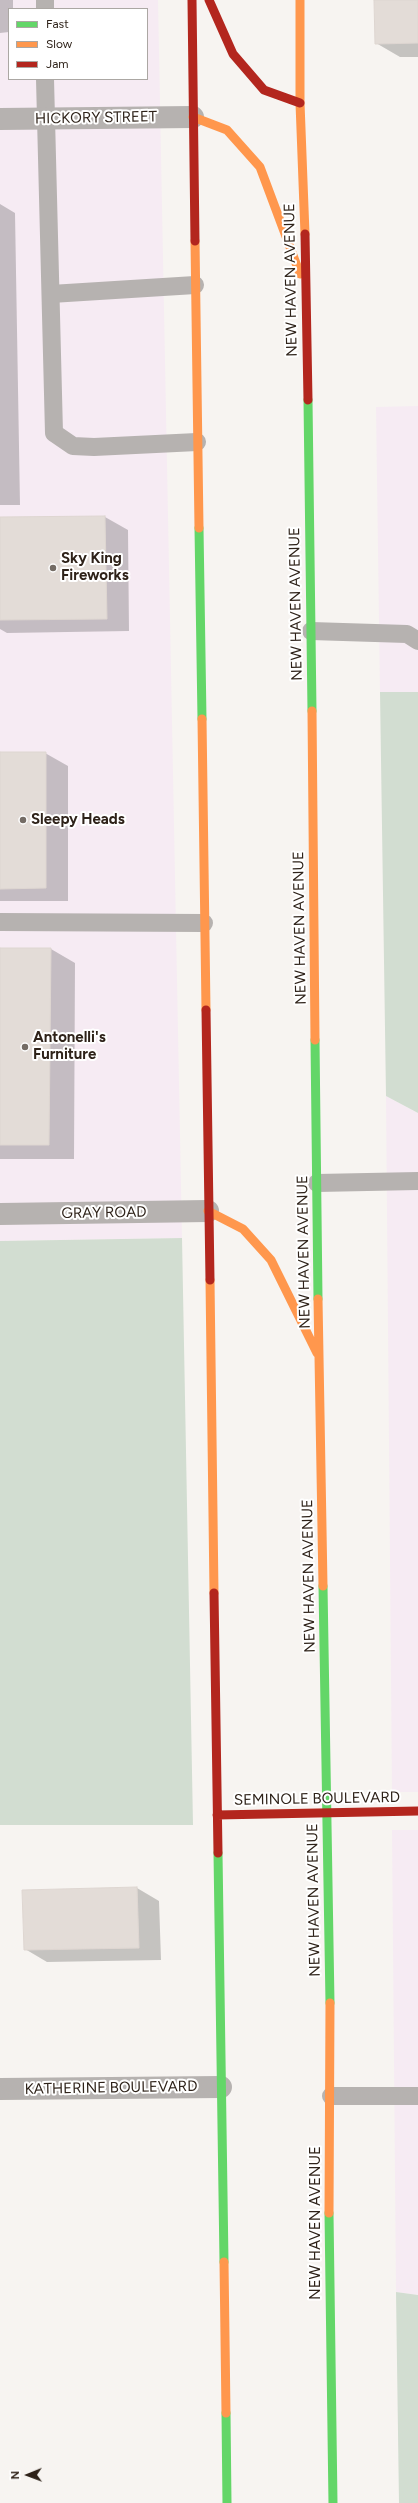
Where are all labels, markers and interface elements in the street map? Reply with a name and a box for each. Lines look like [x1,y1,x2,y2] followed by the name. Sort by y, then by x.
[8,8,148,80] legend
[46,17,69,31] text: Fast
[46,37,72,51] text: Slow
[46,57,69,71] text: Jam
[35,108,157,128] street label: HICKORY STREET
[281,203,301,357] street label: NEW HAVEN AVENUE
[286,527,306,681] street label: NEW HAVEN AVENUE
[61,550,129,585] place label: Sky King Fireworks
[48,563,58,573] marker: Sky King Fireworks
[31,811,125,829] place label: Sleepy Heads
[18,815,28,825] marker: Sleepy Heads
[290,851,310,1005] street label: NEW HAVEN AVENUE
[33,1029,106,1064] place label: Antonelli's Furniture
[20,1042,30,1052] marker: Antonelli's Furniture
[294,1175,314,1329] street label: NEW HAVEN AVENUE
[61,1203,147,1223] street label: GRAY ROAD
[299,1499,319,1653] street label: NEW HAVEN AVENUE
[234,1789,400,1809] street label: SEMINOLE BOULEVARD
[304,1823,324,1977] street label: NEW HAVEN AVENUE
[24,2077,198,2099] street label: KATHERINE BOULEVARD
[307,2146,325,2300] street label: NEW HAVEN AVENUE
[8,2455,48,2495] north arrow
[9,2471,22,2480] text: N

